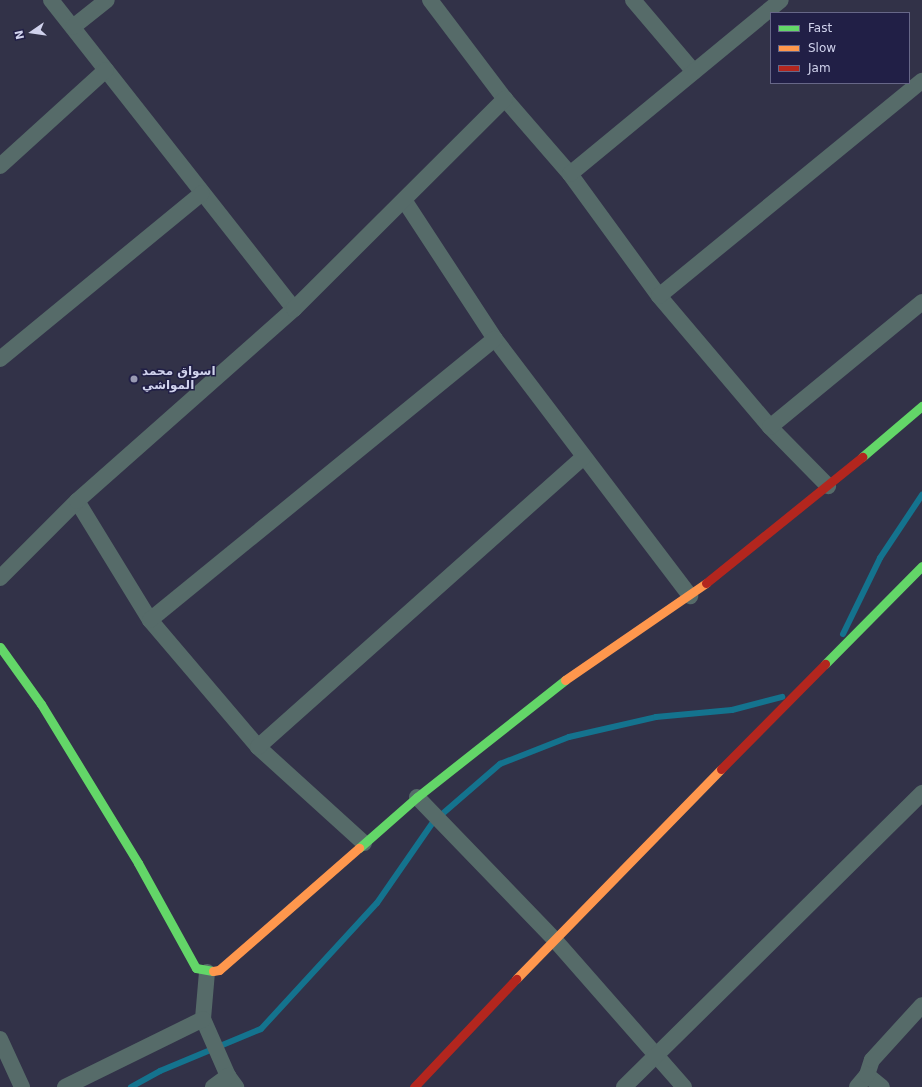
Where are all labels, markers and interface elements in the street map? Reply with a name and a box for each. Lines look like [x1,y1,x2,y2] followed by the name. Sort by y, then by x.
[12,12,52,52] north arrow
[770,12,910,84] legend
[808,21,832,35] text: Fast
[12,29,27,41] text: N
[808,41,836,55] text: Slow
[808,61,831,75] text: Jam
[142,365,216,393] place label: اسواق محمد المواشي
[129,374,139,384] marker: اسواق محمد المواشي

